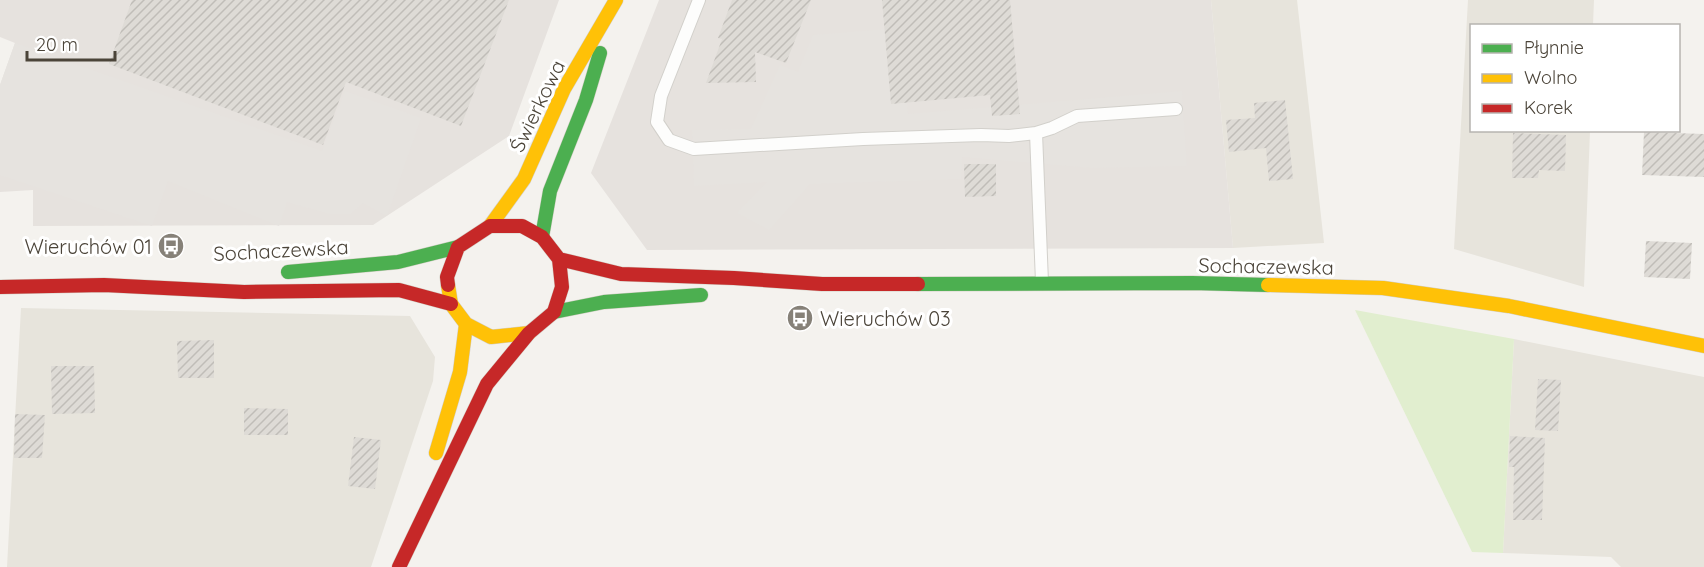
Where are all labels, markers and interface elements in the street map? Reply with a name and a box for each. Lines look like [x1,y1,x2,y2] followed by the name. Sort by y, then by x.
[27,24,116,62] scale bar
[1470,24,1680,132] legend
[36,33,78,56] text: 20 m
[1524,36,1584,59] text: Płynnie
[504,56,570,156] street label: Świerkowa
[1524,66,1577,89] text: Wolno
[1524,96,1573,119] text: Korek
[156,231,186,261] bus stop icon: Wieruchów 01
[24,234,152,259] place label: Wieruchów 01
[213,234,349,266] street label: Sochaczewska
[1198,252,1334,280] street label: Sochaczewska
[785,303,815,333] bus stop icon: Wieruchów 03
[820,306,951,331] place label: Wieruchów 03

